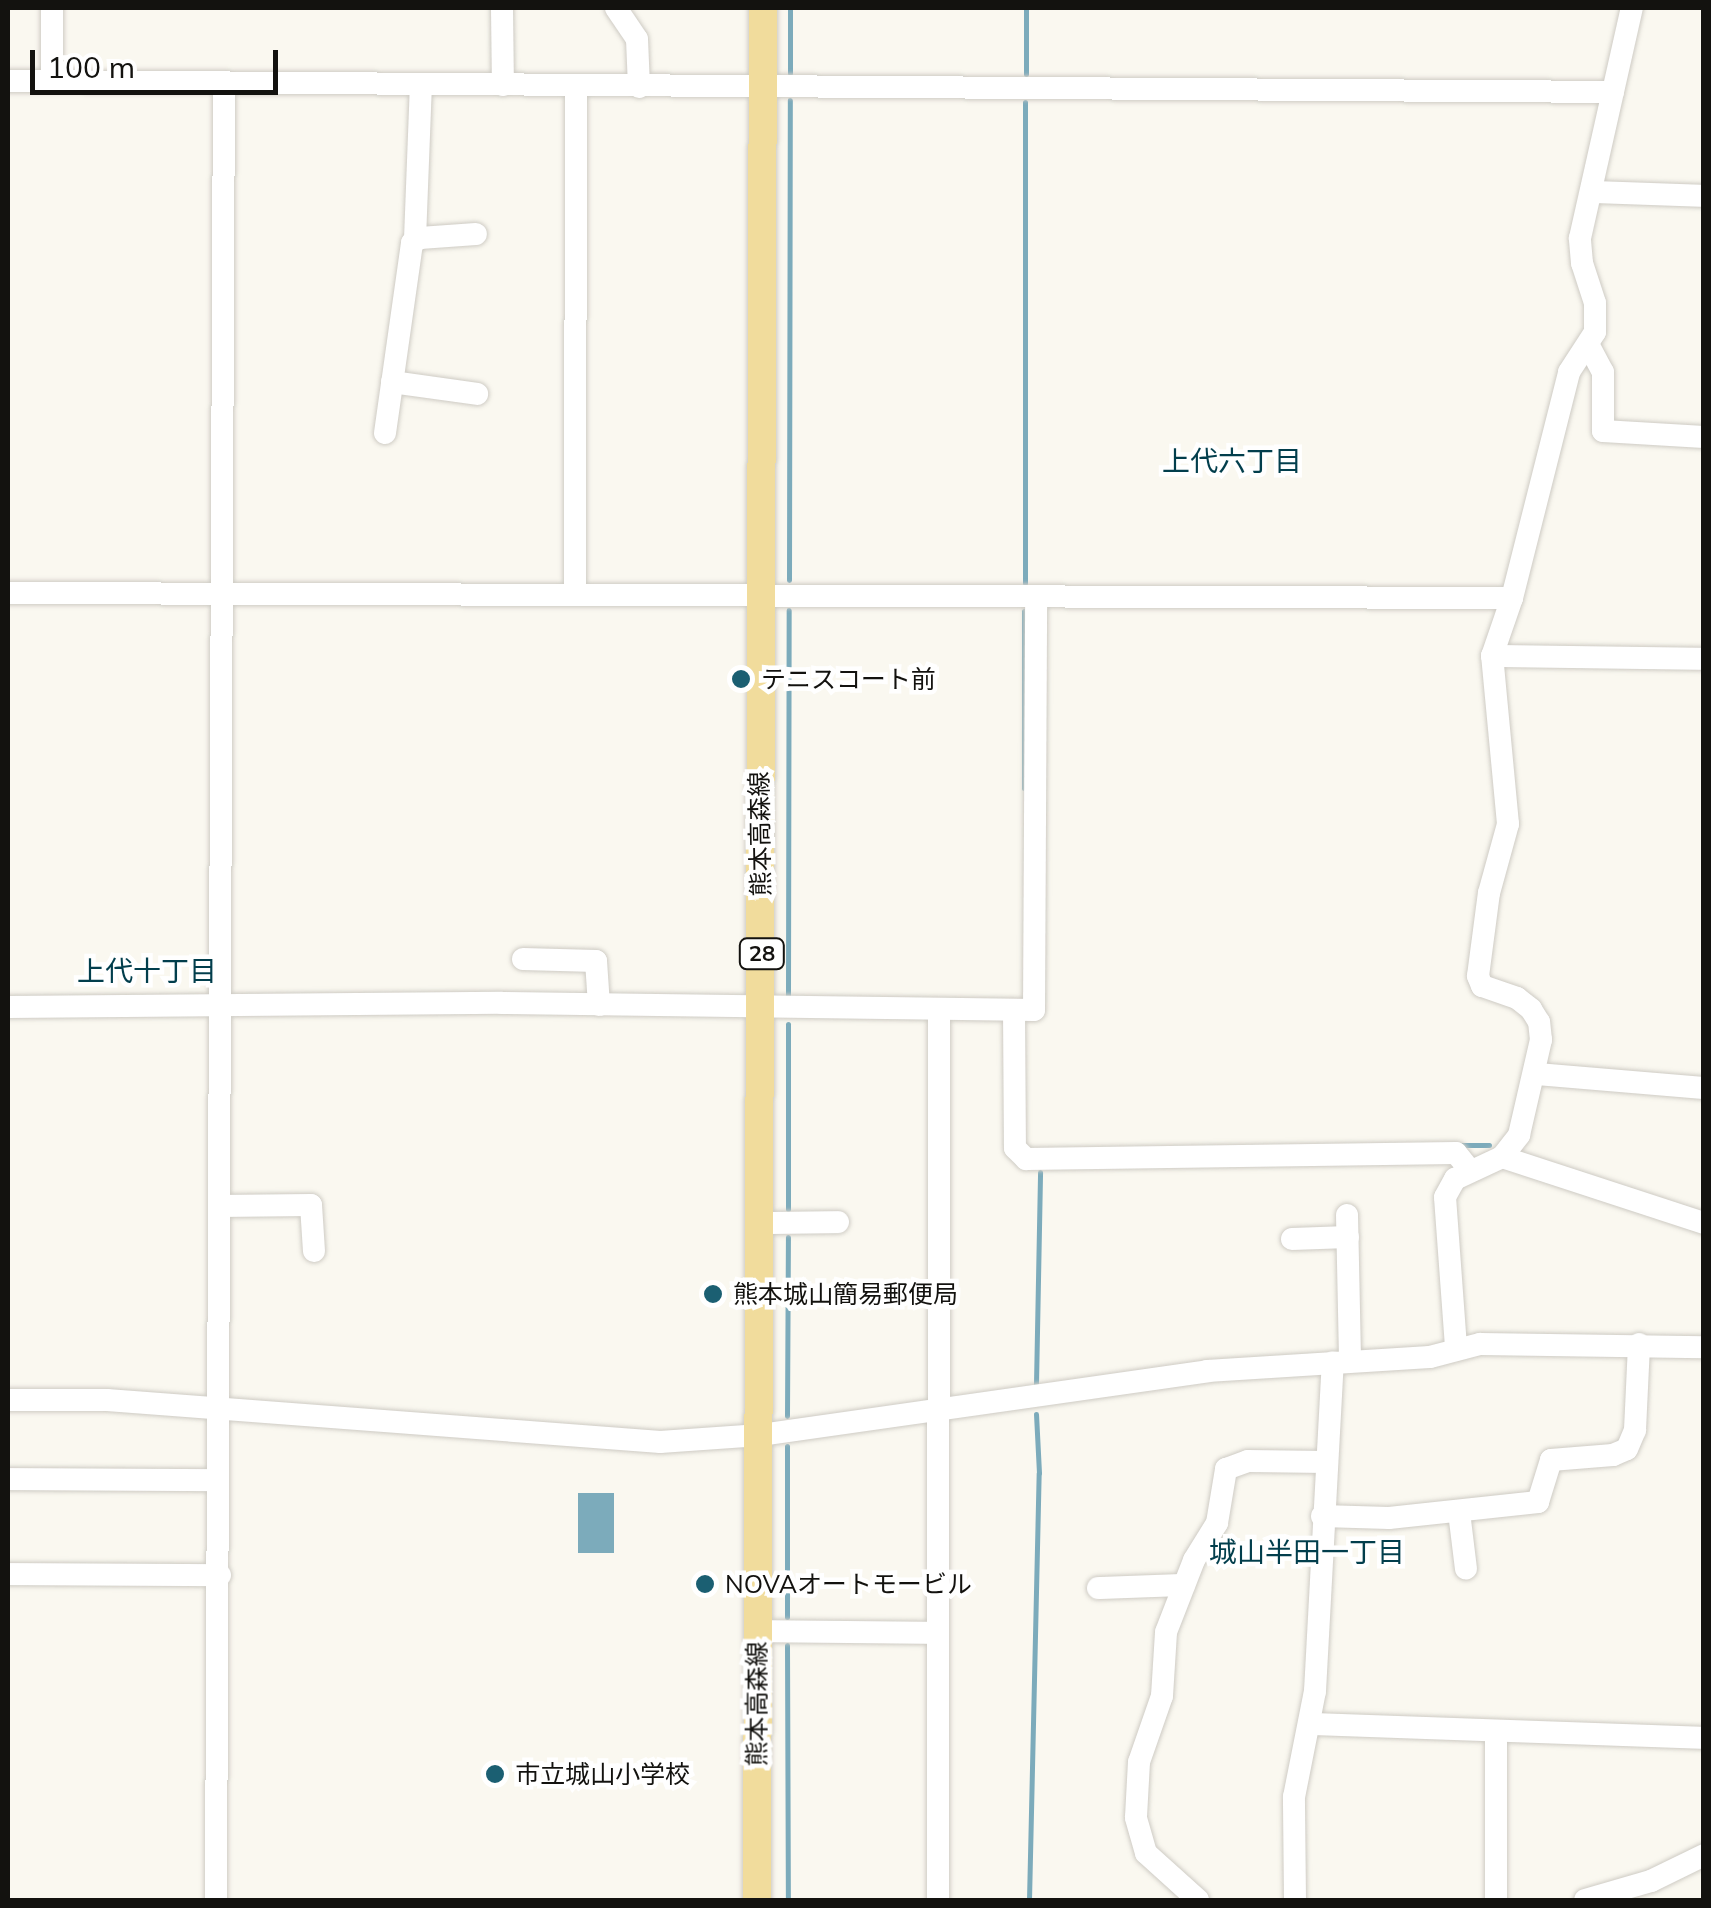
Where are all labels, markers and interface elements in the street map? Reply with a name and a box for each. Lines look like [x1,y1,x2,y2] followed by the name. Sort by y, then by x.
[35,30,282,92] scale bar
[47,48,135,86] text: 100 m
[1162,444,1302,478] district label: 上代六丁目
[761,664,936,694] place label: テニスコート前
[730,668,752,690] marker: テニスコート前
[744,771,776,897] street label: 熊本高森線
[737,937,787,971] road number: 28
[77,954,217,988] district label: 上代十丁目
[733,1279,958,1309] place label: 熊本城山簡易郵便局
[702,1283,724,1305] marker: 熊本城山簡易郵便局
[1209,1535,1405,1569] district label: 城山半田一丁目
[725,1569,972,1599] place label: NOVAオートモービル
[694,1573,716,1595] marker: NOVAオートモービル
[742,1642,772,1766] street label: 熊本高森線
[515,1759,690,1789] place label: 市立城山小学校
[484,1763,506,1785] marker: 市立城山小学校

